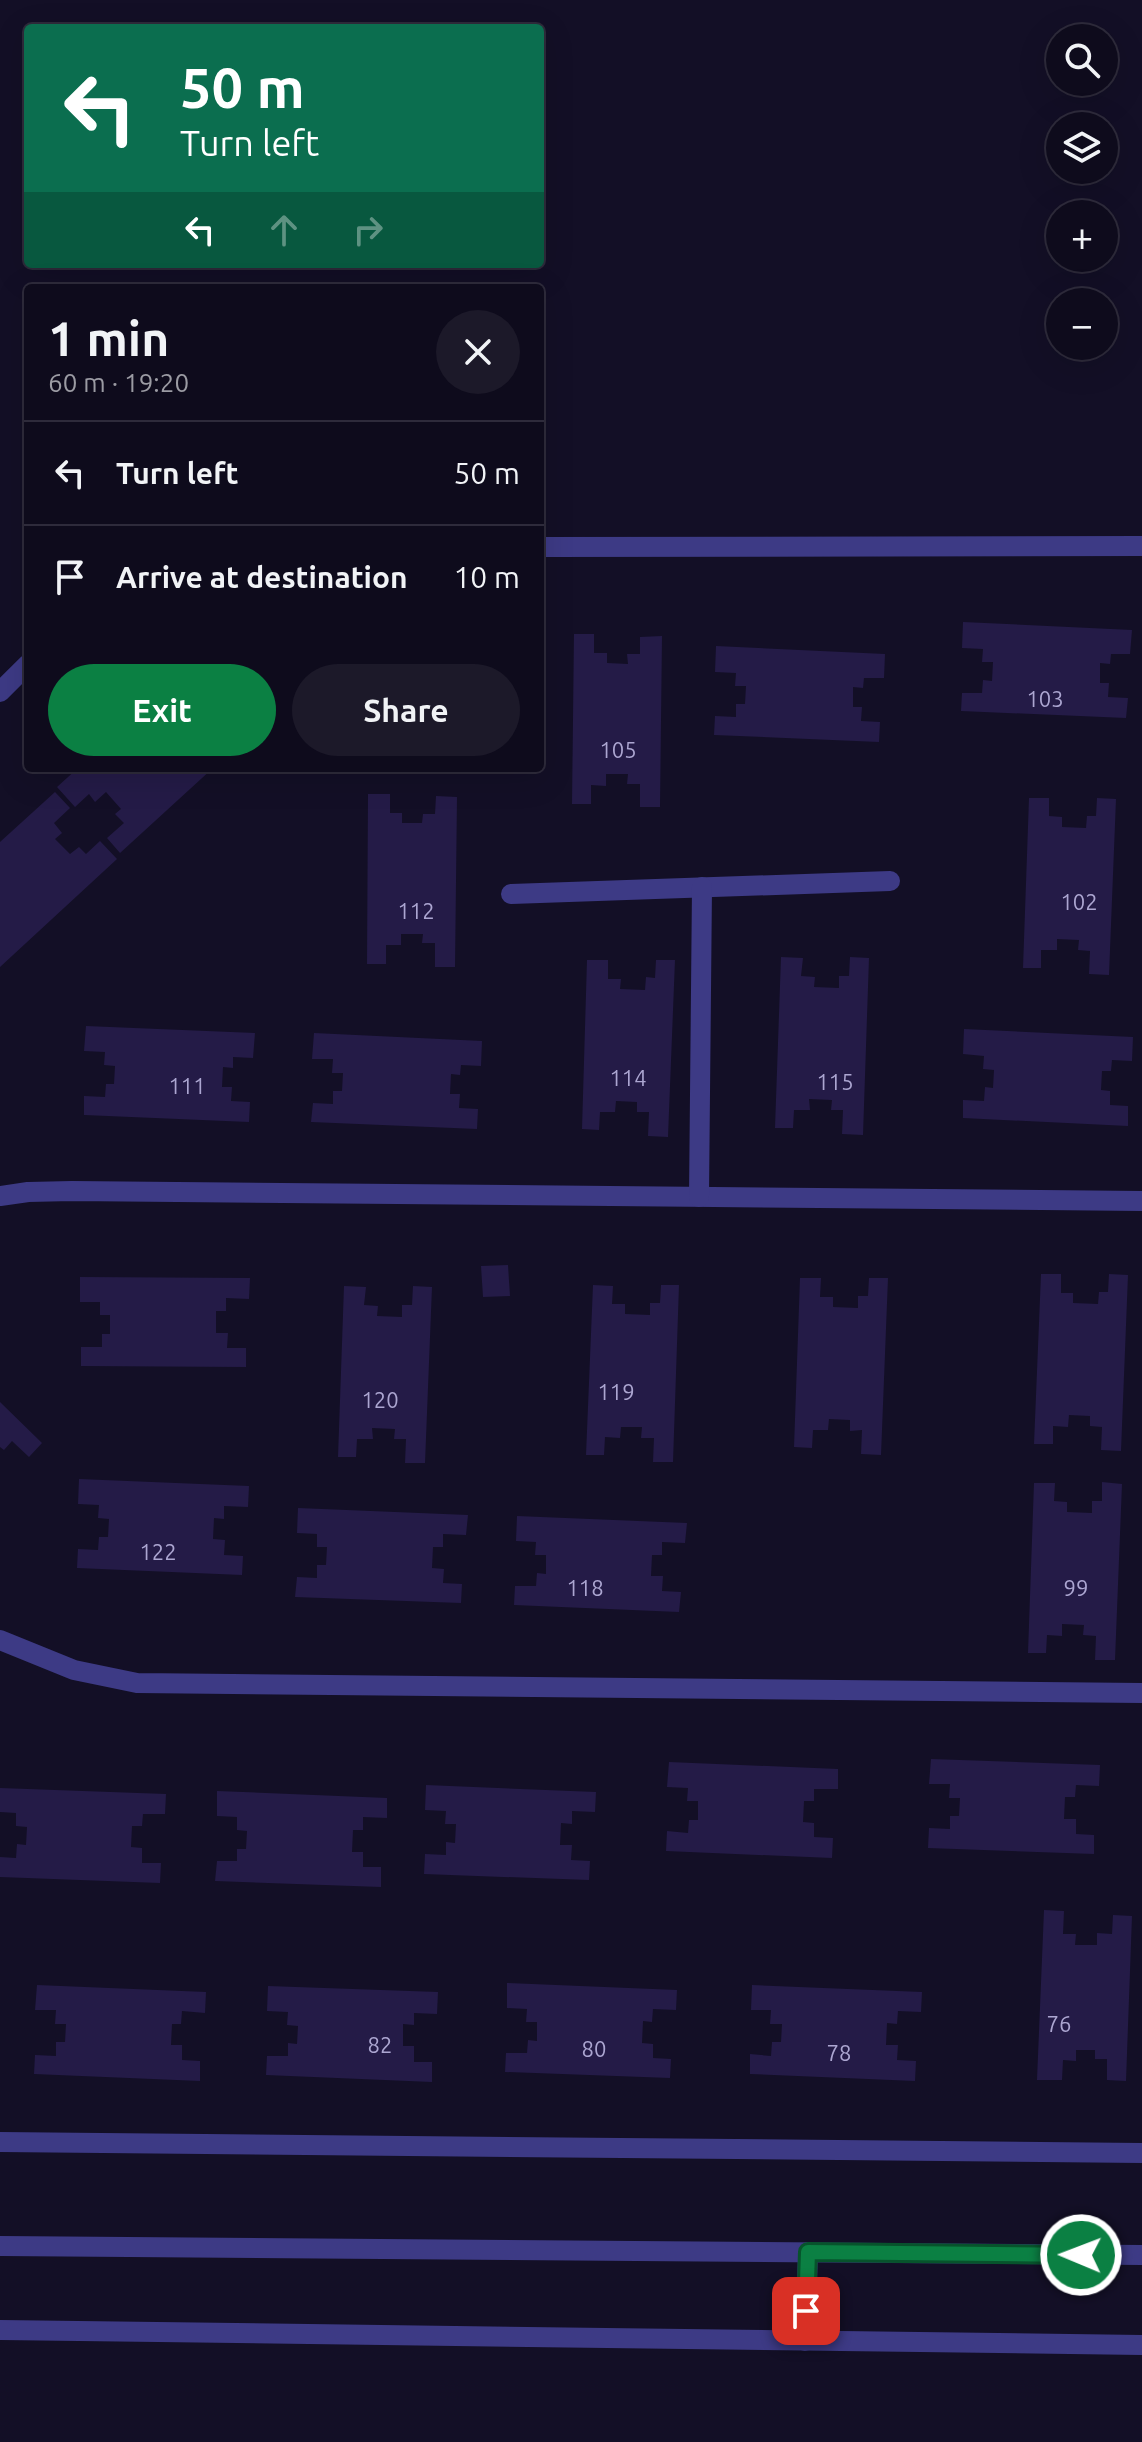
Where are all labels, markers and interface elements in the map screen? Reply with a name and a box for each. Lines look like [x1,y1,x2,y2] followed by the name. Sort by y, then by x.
[1046,24,1118,360] map controls
[1046,24,1118,96] button: search
[48,56,152,160] icon: left
[180,56,305,119] text: 50 m
[1046,112,1118,184] button: layers
[180,122,319,163] text: Turn left
[1046,200,1118,272] button: +
[178,208,222,252] icon: left
[262,208,306,252] icon: ahead
[346,208,390,252] icon: right
[1046,288,1118,360] button: −
[436,310,520,394] button: close
[48,311,169,365] text: 1 min
[48,368,189,397] text: 60 m · 19:20
[48,451,92,495] icon: left
[116,456,238,490] text: Turn left
[453,456,520,490] text: 50 m
[48,555,92,599] icon: arrive
[116,560,408,594] text: Arrive at destination
[453,560,520,594] text: 10 m
[48,664,276,756] button: Exit
[292,664,520,756] button: Share
[1026,686,1064,711] house number: 103
[599,737,637,762] house number: 105
[1060,889,1098,914] house number: 102
[397,898,435,923] house number: 112
[609,1065,647,1090] house number: 114
[816,1069,854,1094] house number: 115
[168,1073,206,1098] house number: 111
[597,1379,635,1404] house number: 119
[361,1387,399,1412] house number: 120
[139,1539,177,1564] house number: 122
[566,1575,604,1600] house number: 118
[1064,1575,1088,1600] house number: 99
[1047,2011,1071,2036] house number: 76
[368,2032,392,2057] house number: 82
[582,2036,606,2061] house number: 80
[827,2040,851,2065] house number: 78
[1039,2213,1123,2297] position arrow
[772,2277,840,2345] pin
[784,2289,828,2333] icon: arrive

